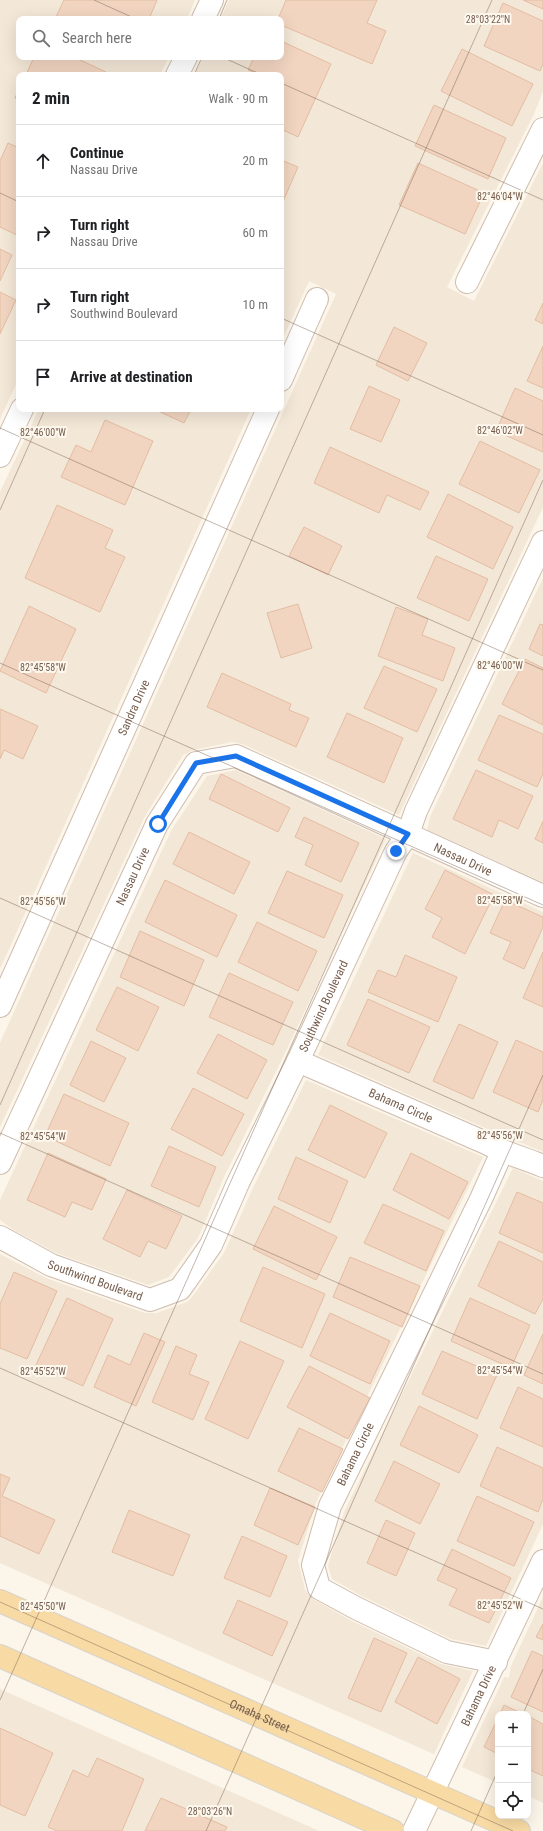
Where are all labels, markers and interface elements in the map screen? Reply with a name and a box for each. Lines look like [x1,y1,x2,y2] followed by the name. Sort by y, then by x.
[466,14,510,25] text: 28°03'22"N
[16,16,284,60] search box
[30,27,52,49] icon: search
[62,29,132,47] text: Search here
[32,88,70,108] text: 2 min
[208,91,268,106] text: Walk · 90 m
[70,144,124,162] text: Continue
[32,150,54,172] icon: ahead
[242,153,268,168] text: 20 m
[70,162,138,177] text: Nassau Drive
[477,191,523,202] text: 82°46'04"W
[70,216,129,234] text: Turn right
[32,222,54,244] icon: right
[242,225,268,240] text: 60 m
[70,234,138,249] text: Nassau Drive
[70,288,129,306] text: Turn right
[32,294,54,316] icon: right
[242,297,268,312] text: 10 m
[70,306,178,321] text: Southwind Boulevard
[32,366,54,388] icon: arrive
[70,368,193,386] text: Arrive at destination
[477,425,523,436] text: 82°46'02"W
[20,427,66,438] text: 82°46'00"W
[477,660,523,671] text: 82°46'00"W
[20,662,66,673] text: 82°45'58"W
[115,677,153,738] street label: Sandra Drive
[149,815,167,833] route start
[432,840,495,879] street label: Nassau Drive
[387,842,405,860] route end
[113,845,152,908] street label: Nassau Drive
[477,895,523,906] text: 82°45'58"W
[20,896,66,907] text: 82°45'56"W
[296,958,351,1054] street label: Southwind Boulevard
[366,1086,435,1126] street label: Bahama Circle
[477,1130,523,1141] text: 82°45'56"W
[20,1131,66,1142] text: 82°45'54"W
[46,1257,144,1304] street label: Southwind Boulevard
[477,1365,523,1376] text: 82°45'54"W
[20,1366,66,1377] text: 82°45'52"W
[334,1420,377,1488] street label: Bahama Circle
[477,1600,523,1611] text: 82°45'52"W
[20,1601,66,1612] text: 82°45'50"W
[458,1663,499,1728] street label: Bahama Drive
[227,1697,292,1736] street label: Omaha Street
[495,1711,531,1819] map controls
[495,1711,531,1747] button: +
[495,1747,531,1783] button: −
[495,1783,531,1819] button: locate
[188,1806,232,1817] text: 28°03'26"N

